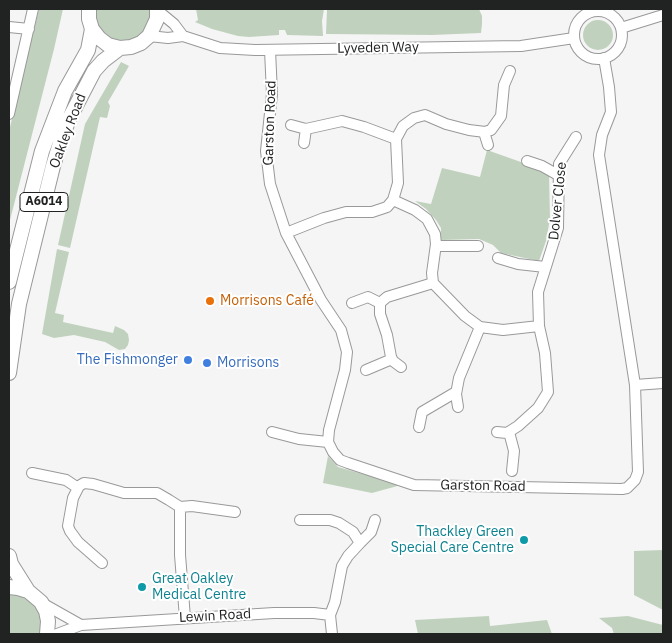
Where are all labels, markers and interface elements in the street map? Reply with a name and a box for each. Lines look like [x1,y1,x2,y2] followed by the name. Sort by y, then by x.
[337,39,419,57] street label: Lyveden Way
[260,80,280,166] street label: Garston Road
[46,91,90,171] street label: Oakley Road
[546,161,570,241] street label: Dolver Close
[20,192,68,212] road number: A6014
[220,293,314,309] place label: Morrisons Café
[204,295,216,307] marker: Morrisons Café
[77,352,178,368] place label: The Fishmonger
[182,354,194,366] marker: The Fishmonger
[217,355,279,371] place label: Morrisons
[201,357,213,369] marker: Morrisons
[440,477,526,495] street label: Garston Road
[391,524,514,556] place label: Thackley Green Special Care Centre
[518,534,530,546] marker: Thackley Green Special Care Centre
[152,571,246,604] place label: Great Oakley Medical Centre
[136,581,148,593] marker: Great Oakley Medical Centre
[179,606,251,626] street label: Lewin Road

